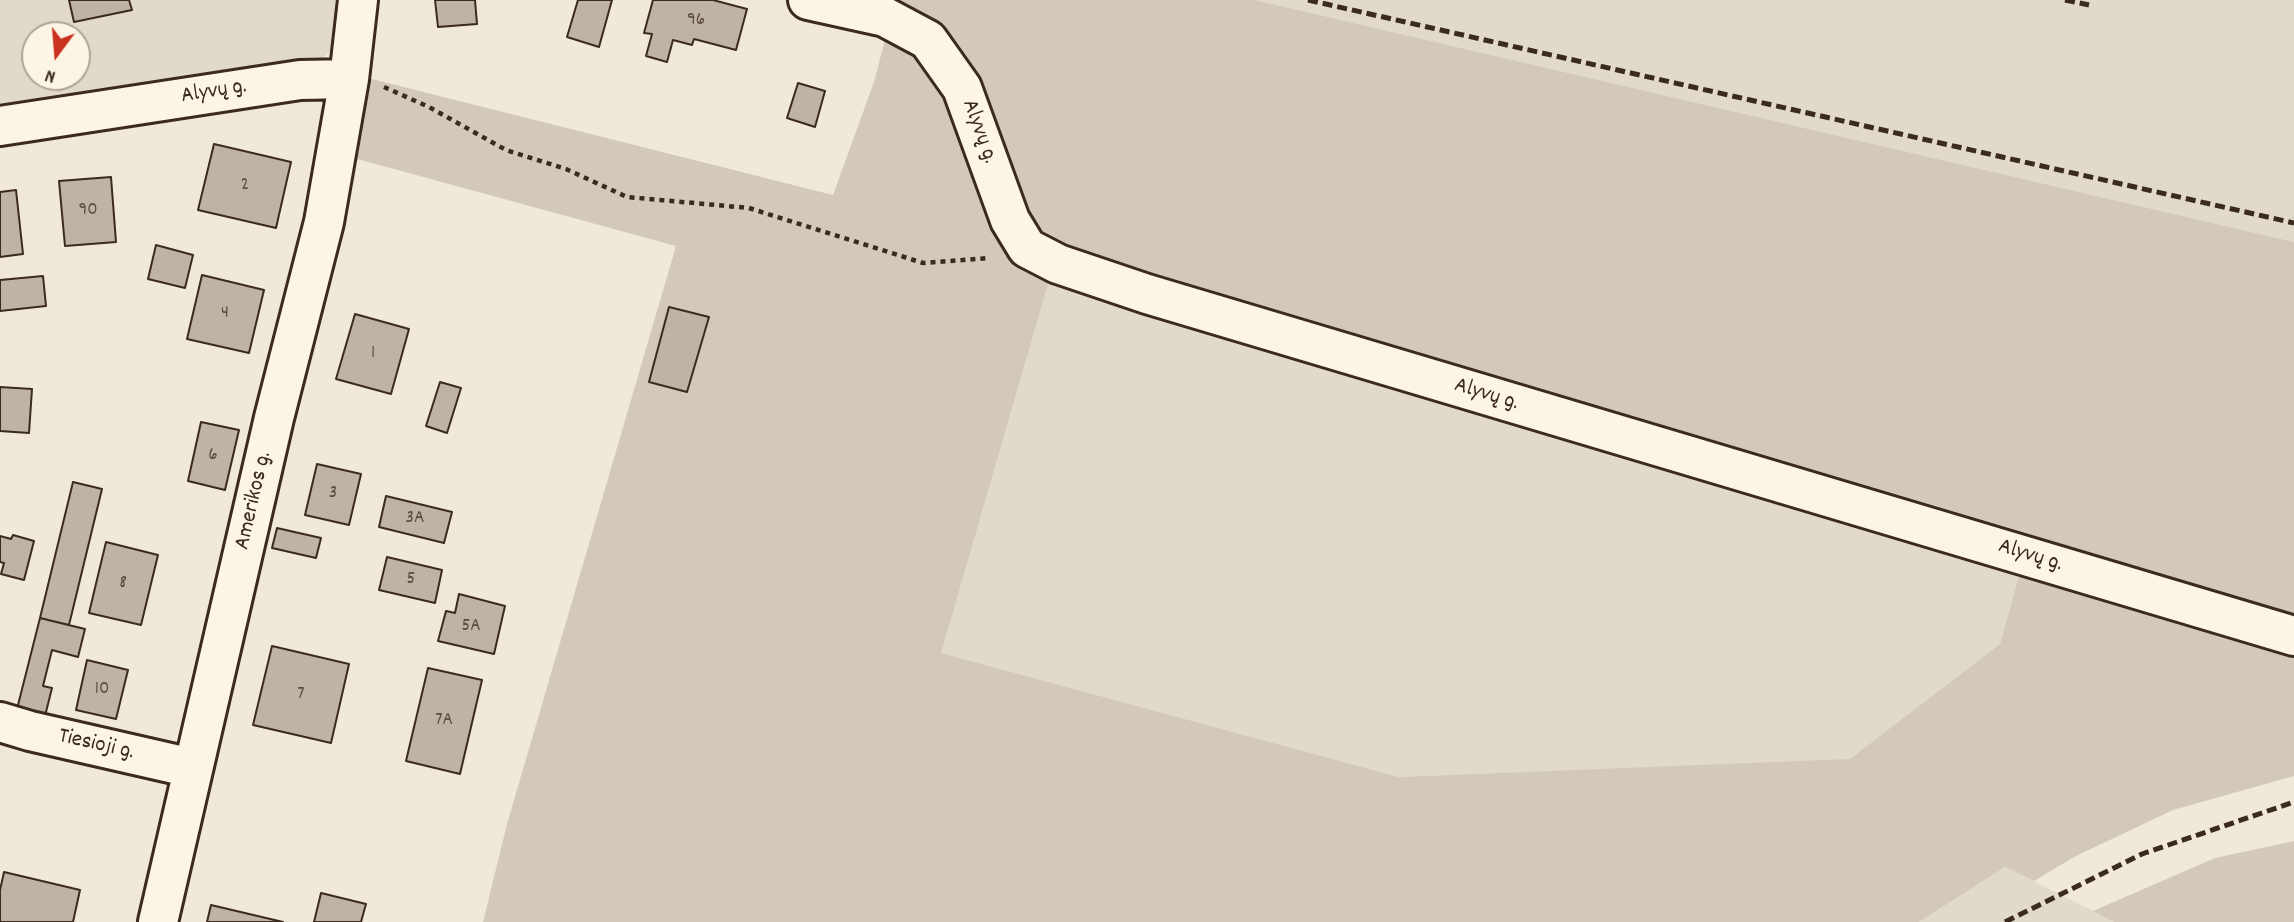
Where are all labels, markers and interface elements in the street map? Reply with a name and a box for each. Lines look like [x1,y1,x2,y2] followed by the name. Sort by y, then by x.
[687,10,705,32] house number: 96
[21,21,91,91] north arrow
[42,60,59,89] text: N
[179,74,249,112] street label: Alyvų g.
[954,96,1002,168] street label: Alyvų g.
[241,175,249,197] house number: 2
[78,200,98,222] house number: 90
[221,303,229,325] house number: 4
[371,343,375,365] house number: 1
[1450,373,1522,419] street label: Alyvų g.
[208,445,218,467] house number: 6
[230,449,280,553] street label: Amerikos g.
[329,483,337,505] house number: 3
[406,508,424,530] house number: 3A
[1994,534,2066,580] street label: Alyvų g.
[407,569,415,591] house number: 5
[119,573,127,595] house number: 8
[461,616,481,638] house number: 5A
[95,679,109,701] house number: 10
[297,684,305,706] house number: 7
[435,710,453,732] house number: 7A
[55,724,137,768] street label: Tiesioji g.

